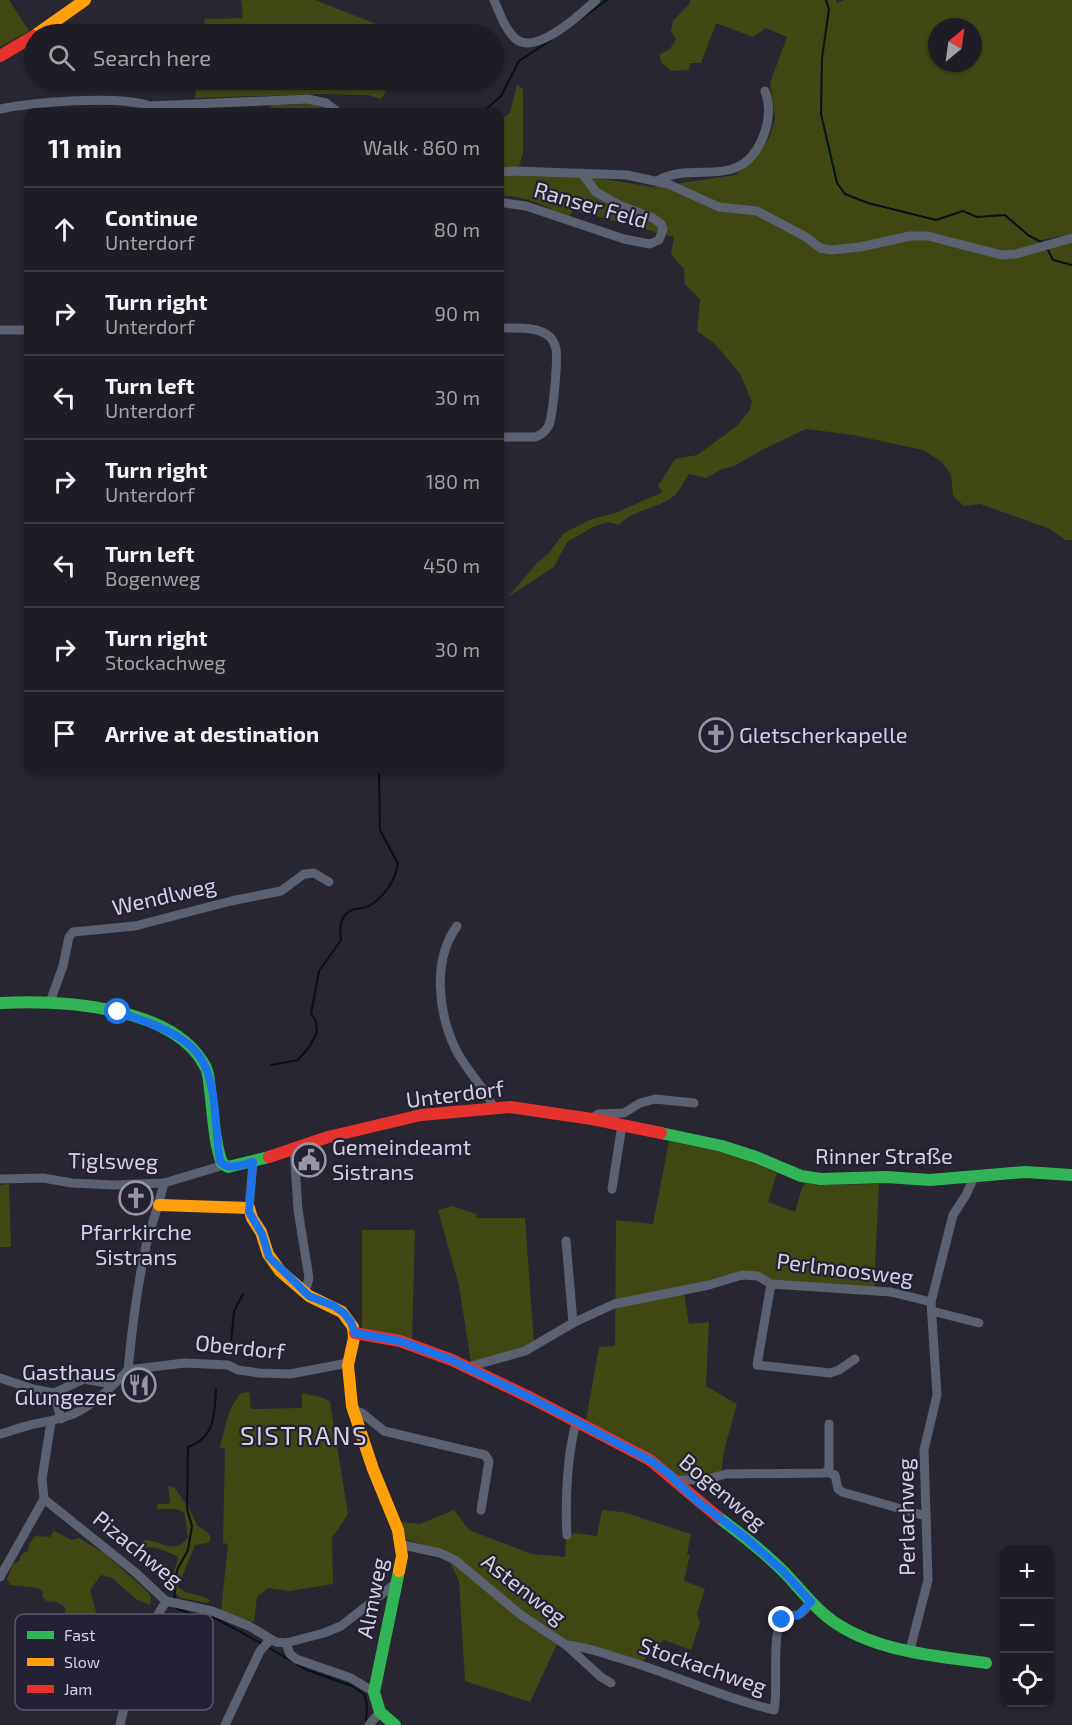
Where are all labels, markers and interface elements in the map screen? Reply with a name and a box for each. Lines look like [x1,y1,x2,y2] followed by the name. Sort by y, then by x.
[928,18,982,72] north arrow
[24,24,504,90] search box
[45,41,78,74] icon: search
[93,44,211,70] text: Search here
[48,132,122,163] text: 11 min
[363,135,480,159] text: Walk · 860 m
[531,175,651,233] street label: Ranser Feld
[105,204,198,230] text: Continue
[48,213,81,246] icon: ahead
[434,217,480,241] text: 80 m
[105,230,195,254] text: Unterdorf
[105,288,207,314] text: Turn right
[48,297,81,330] icon: right
[435,301,480,325] text: 90 m
[105,314,195,338] text: Unterdorf
[105,372,194,398] text: Turn left
[48,381,81,414] icon: left
[435,385,480,409] text: 30 m
[105,398,195,422] text: Unterdorf
[105,456,207,482] text: Turn right
[48,465,81,498] icon: right
[426,469,480,493] text: 180 m
[105,482,195,506] text: Unterdorf
[105,540,194,566] text: Turn left
[48,549,81,582] icon: left
[423,553,480,577] text: 450 m
[105,566,201,590] text: Bogenweg
[105,624,207,650] text: Turn right
[48,633,81,666] icon: right
[435,637,480,661] text: 30 m
[105,650,226,674] text: Stockachweg
[48,717,81,750] icon: arrive
[698,717,734,753] church icon: Gletscherkapelle
[105,720,319,746] text: Arrive at destination
[739,721,908,747] place label: Gletscherkapelle
[109,870,218,920] street label: Wendlweg
[104,998,130,1024] route start
[404,1074,506,1112] street label: Unterdorf
[332,1133,471,1184] place label: Gemeindeamt Sistrans
[291,1142,327,1178] public building icon: Gemeindeamt Sistrans
[815,1142,953,1168] street label: Rinner Straße
[68,1146,158,1174] street label: Tiglsweg
[118,1180,154,1216] church icon: Pfarrkirche Sistrans
[80,1218,192,1269] place label: Pfarrkirche Sistrans
[775,1247,915,1289] street label: Perlmoosweg
[194,1328,287,1364] street label: Oberdorf
[14,1358,116,1409] place label: Gasthaus Glungezer
[121,1367,157,1403] restaurant icon: Gasthaus Glungezer
[240,1419,368,1450] district label: SISTRANS
[675,1448,772,1535] street label: Bogenweg
[891,1458,919,1576] street label: Perlachweg
[89,1504,189,1592] street label: Pizachweg
[1000,1545,1054,1707] map controls
[1000,1545,1054,1599] button: +
[477,1547,572,1629] street label: Astenweg
[350,1555,392,1640] street label: Almweg
[1000,1599,1054,1653] button: −
[768,1606,794,1632] route end
[15,1614,213,1710] legend
[64,1625,95,1644] text: Fast
[636,1631,770,1699] street label: Stockachweg
[64,1652,100,1671] text: Slow
[1000,1653,1054,1707] button: locate
[64,1679,92,1698] text: Jam

